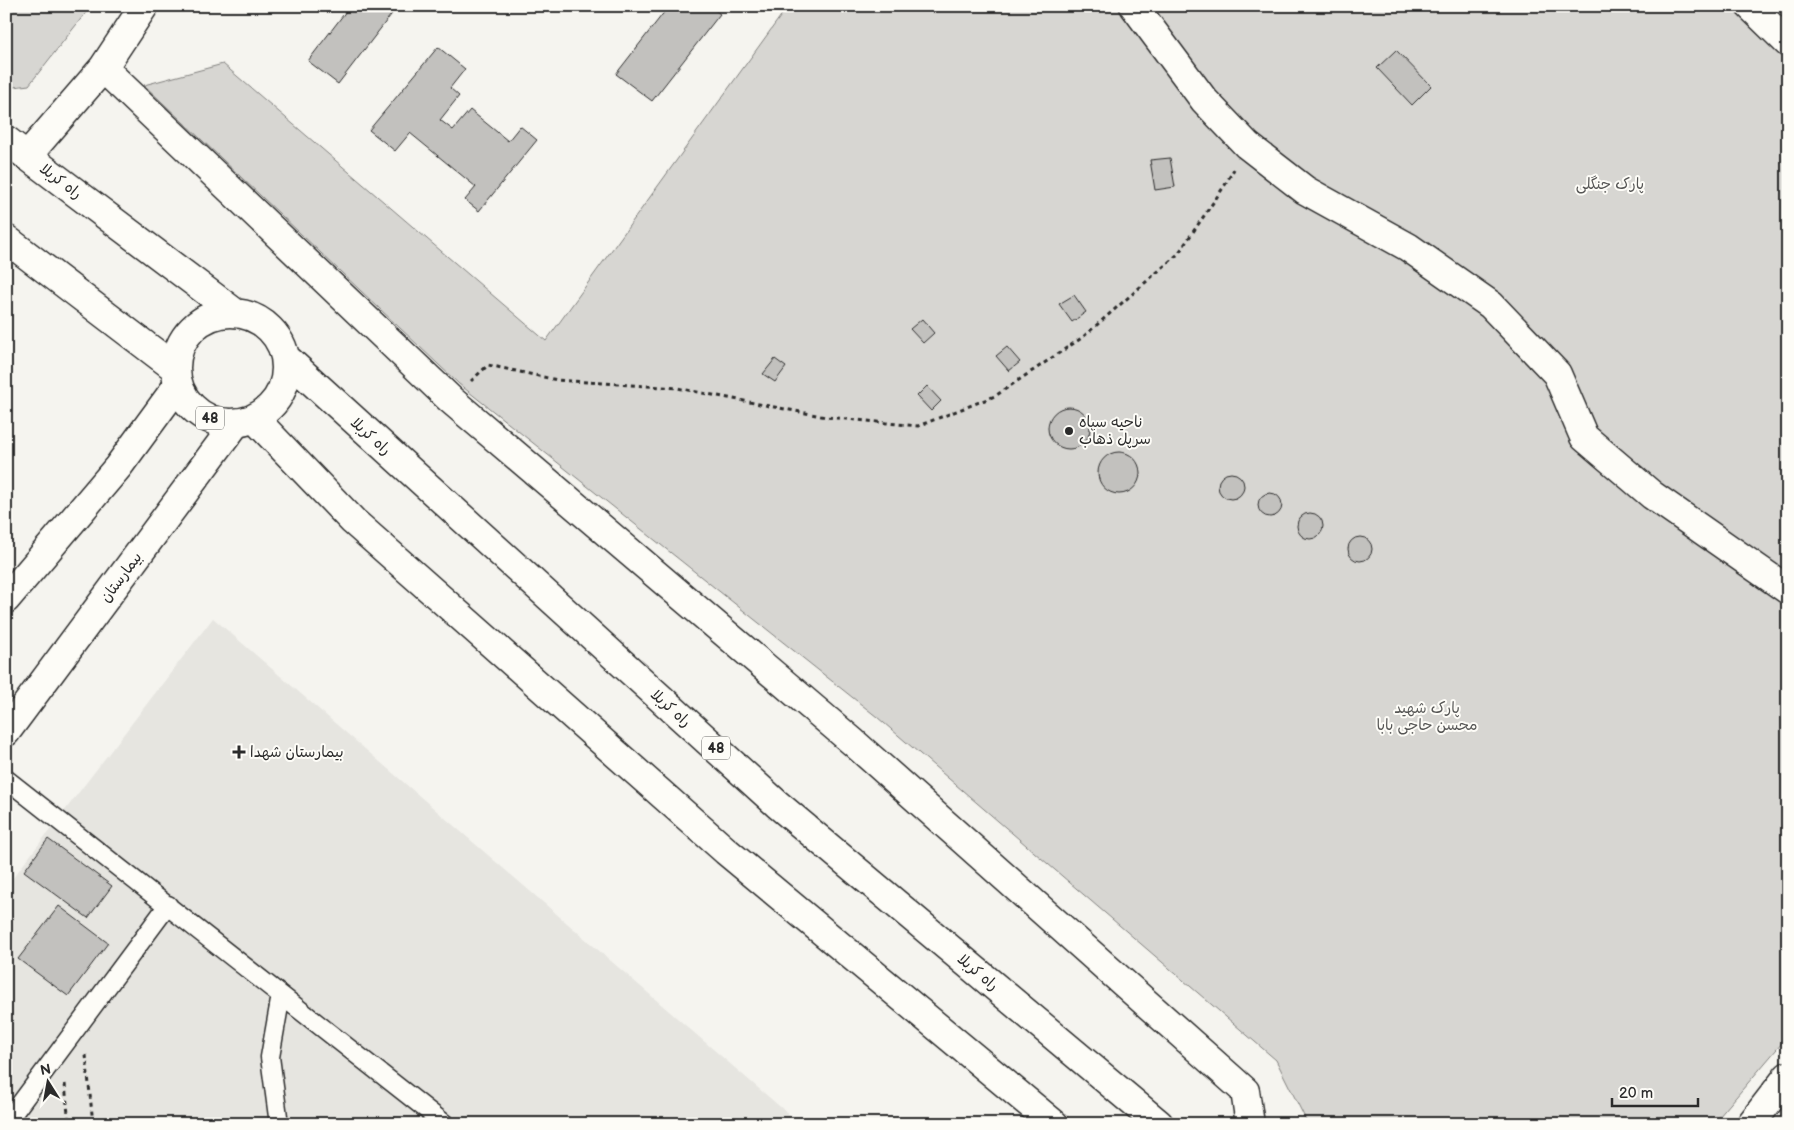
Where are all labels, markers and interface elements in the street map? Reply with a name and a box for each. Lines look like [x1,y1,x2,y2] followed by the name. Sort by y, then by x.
[36,159,86,203] street label: راه کربلا
[1576,175,1644,194] park label: پارک جنگلی
[196,406,224,429] road number: 48
[347,413,395,459] street label: راه کربلا
[1079,413,1151,449] place label: ناحیه سپاه سرپل ذهاب
[1063,425,1075,437] marker: ناحیه سپاه سرپل ذهاب
[96,548,146,606] street label: بیمارستان
[647,685,695,731] street label: راه کربلا
[1377,699,1477,735] park label: پارک شهید محسن حاجی بابا
[702,736,730,760] road number: 48
[250,743,344,762] place label: بیمارستان شهدا
[232,745,246,759] marker: بیمارستان شهدا
[953,950,1002,995] street label: راه کربلا
[22,1058,72,1108] north arrow
[39,1060,52,1079] text: N
[1612,1075,1698,1107] scale bar
[1619,1084,1653,1103] text: 20 m

